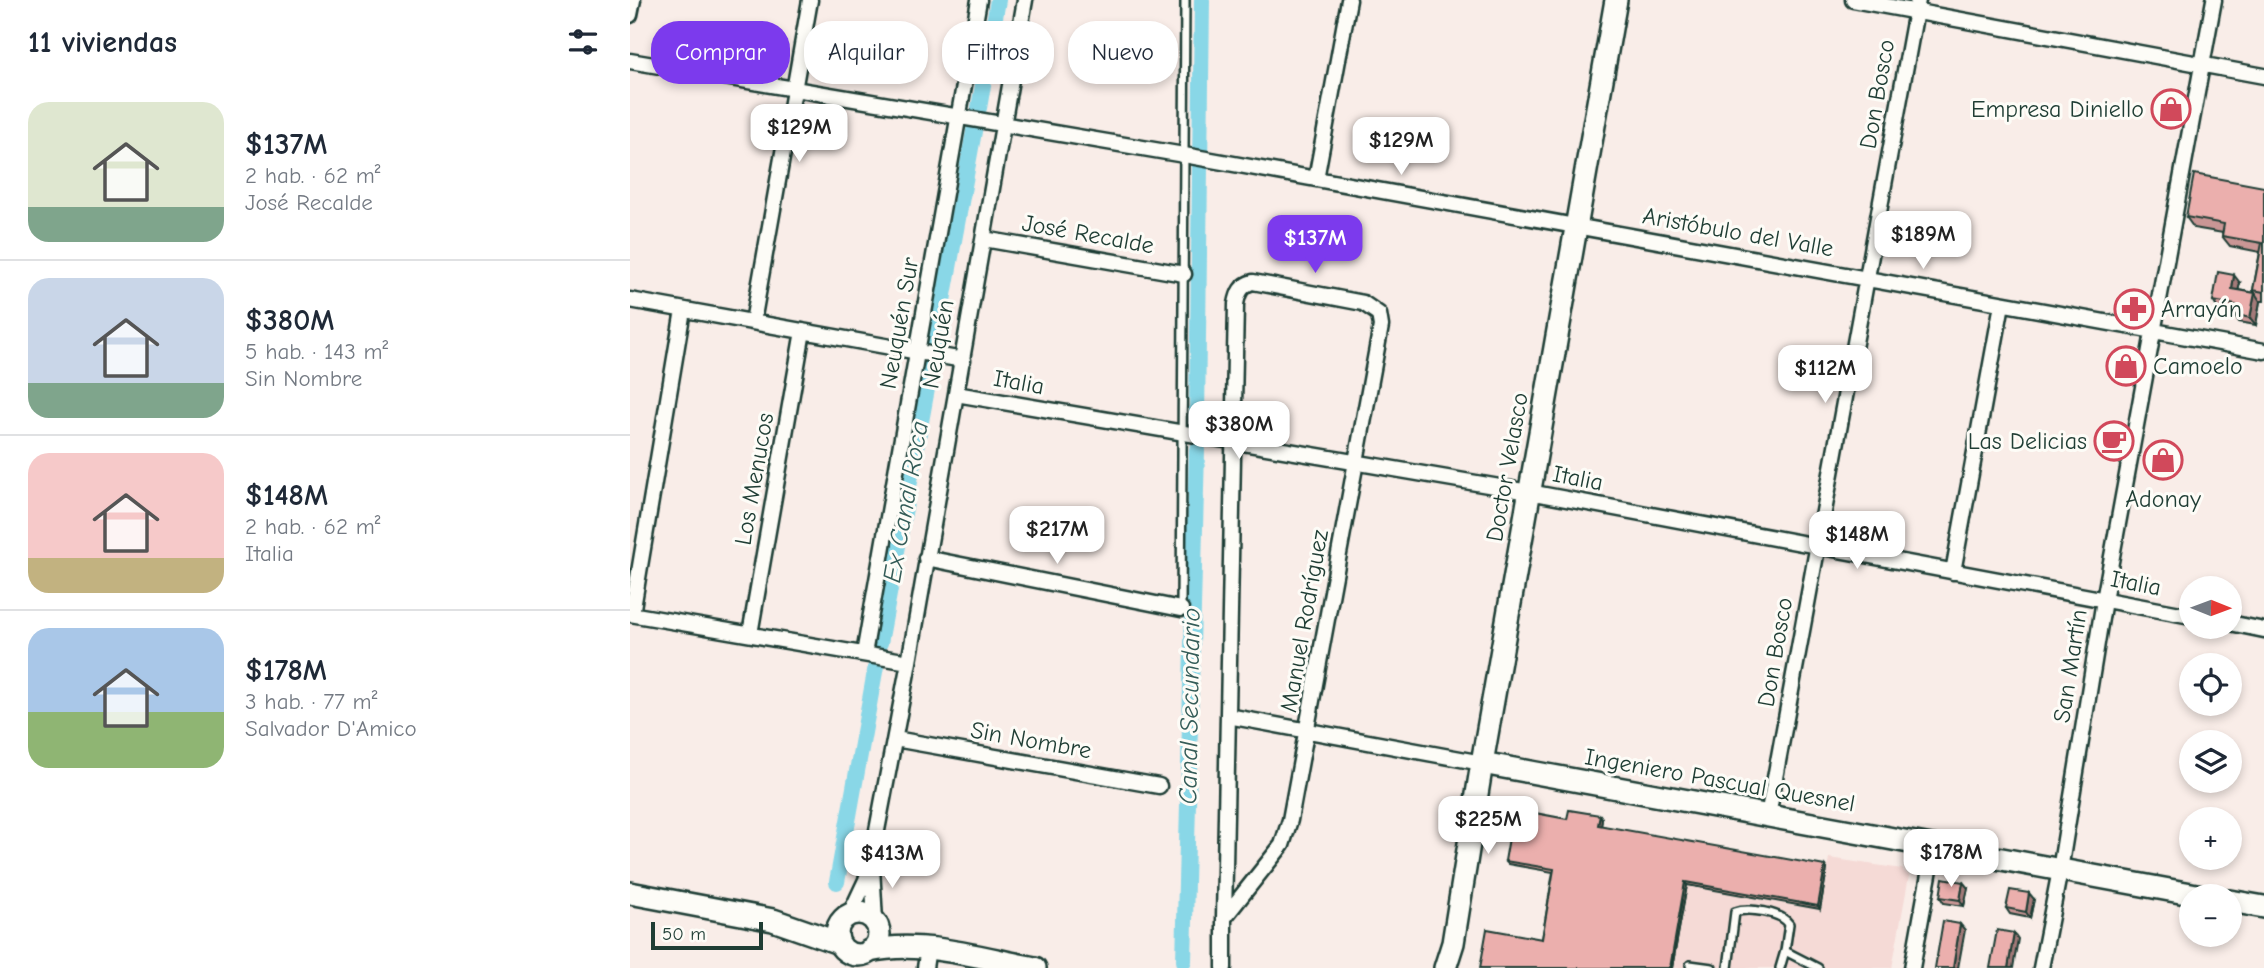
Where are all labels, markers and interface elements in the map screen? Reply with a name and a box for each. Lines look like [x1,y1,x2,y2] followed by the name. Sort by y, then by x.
[651,21,790,84] chip: Comprar
[804,21,928,84] chip: Alquilar
[942,21,1054,84] chip: Filtros
[1068,21,1178,84] chip: Nuevo
[564,23,602,61] icon: filters
[28,25,177,60] text: 11 viviendas
[1854,37,1900,151] street label: Don Bosco
[2150,88,2192,130] shop icon: Empresa Diniello
[1971,95,2144,123] place label: Empresa Diniello
[750,104,848,164] pin: $129M
[767,113,831,140] text: $129M
[1352,118,1450,177] pin: $129M
[1369,126,1433,153] text: $129M
[245,127,327,162] text: $137M
[84,130,168,214] icon: home
[245,162,381,189] text: 2 hab. · 62 m²
[245,189,373,216] text: José Recalde
[1640,201,1836,263] street label: Aristóbulo del Valle
[1020,209,1156,259] street label: José Recalde
[1874,212,1972,271] pin: $189M
[1266,216,1364,275] pin: $137M
[1890,220,1956,247] text: $189M
[1283,224,1347,251] text: $137M
[874,255,924,391] street label: Neuquén Sur
[2113,288,2155,330] pharmacy icon: Arrayán
[2161,295,2242,323] place label: Arrayán
[916,297,960,391] street label: Neuquén
[245,303,335,338] text: $380M
[84,306,168,390] icon: home
[245,338,388,365] text: 5 hab. · 143 m²
[2105,345,2147,387] shop icon: Camoelo
[1776,346,1874,405] pin: $112M
[2153,352,2243,380] place label: Camoelo
[1794,354,1856,381] text: $112M
[991,364,1047,400] street label: Italia
[245,365,362,392] text: Sin Nombre
[1480,390,1534,544] street label: Doctor Velasco
[1190,402,1288,461] pin: $380M
[1205,410,1273,437] text: $380M
[729,411,779,547] street label: Los Menucos
[877,419,935,585] water label: Ex Canal Roca
[2093,420,2135,462] cafe icon: Las Delicias
[1968,427,2087,455] place label: Las Delicias
[2142,439,2184,481] shop icon: Adonay
[1550,459,1606,497] street label: Italia
[245,478,328,513] text: $148M
[84,481,168,565] icon: home
[2125,485,2201,513] place label: Adonay
[1008,506,1106,566] pin: $217M
[1808,512,1906,571] pin: $148M
[245,513,381,540] text: 2 hab. · 62 m²
[1025,515,1089,542] text: $217M
[1825,520,1889,547] text: $148M
[1274,527,1334,715] street label: Manuel Rodríguez
[245,540,294,567] text: Italia
[2108,564,2164,602] street label: Italia
[2179,576,2242,639] north arrow
[2179,576,2242,947] map controls
[1752,595,1798,709] street label: Don Bosco
[1173,607,1207,805] water label: Canal Secundario
[2047,607,2093,725] street label: San Martín
[245,653,327,688] text: $178M
[2179,653,2242,716] button: locate
[84,656,168,740] icon: home
[245,688,377,715] text: 3 hab. · 77 m²
[245,715,417,742] text: Salvador D'Amico
[968,716,1094,764] street label: Sin Nombre
[2179,730,2242,793] button: layers
[1583,742,1857,818] street label: Ingeniero Pascual Quesnel
[1439,796,1537,856] pin: $225M
[1454,805,1522,832] text: $225M
[2179,807,2242,870] button: +
[843,830,941,890] pin: $413M
[1902,830,2000,889] pin: $178M
[1920,838,1982,865] text: $178M
[860,839,924,866] text: $413M
[2179,884,2242,947] button: −
[651,919,763,951] scale bar
[662,923,706,945] text: 50 m

